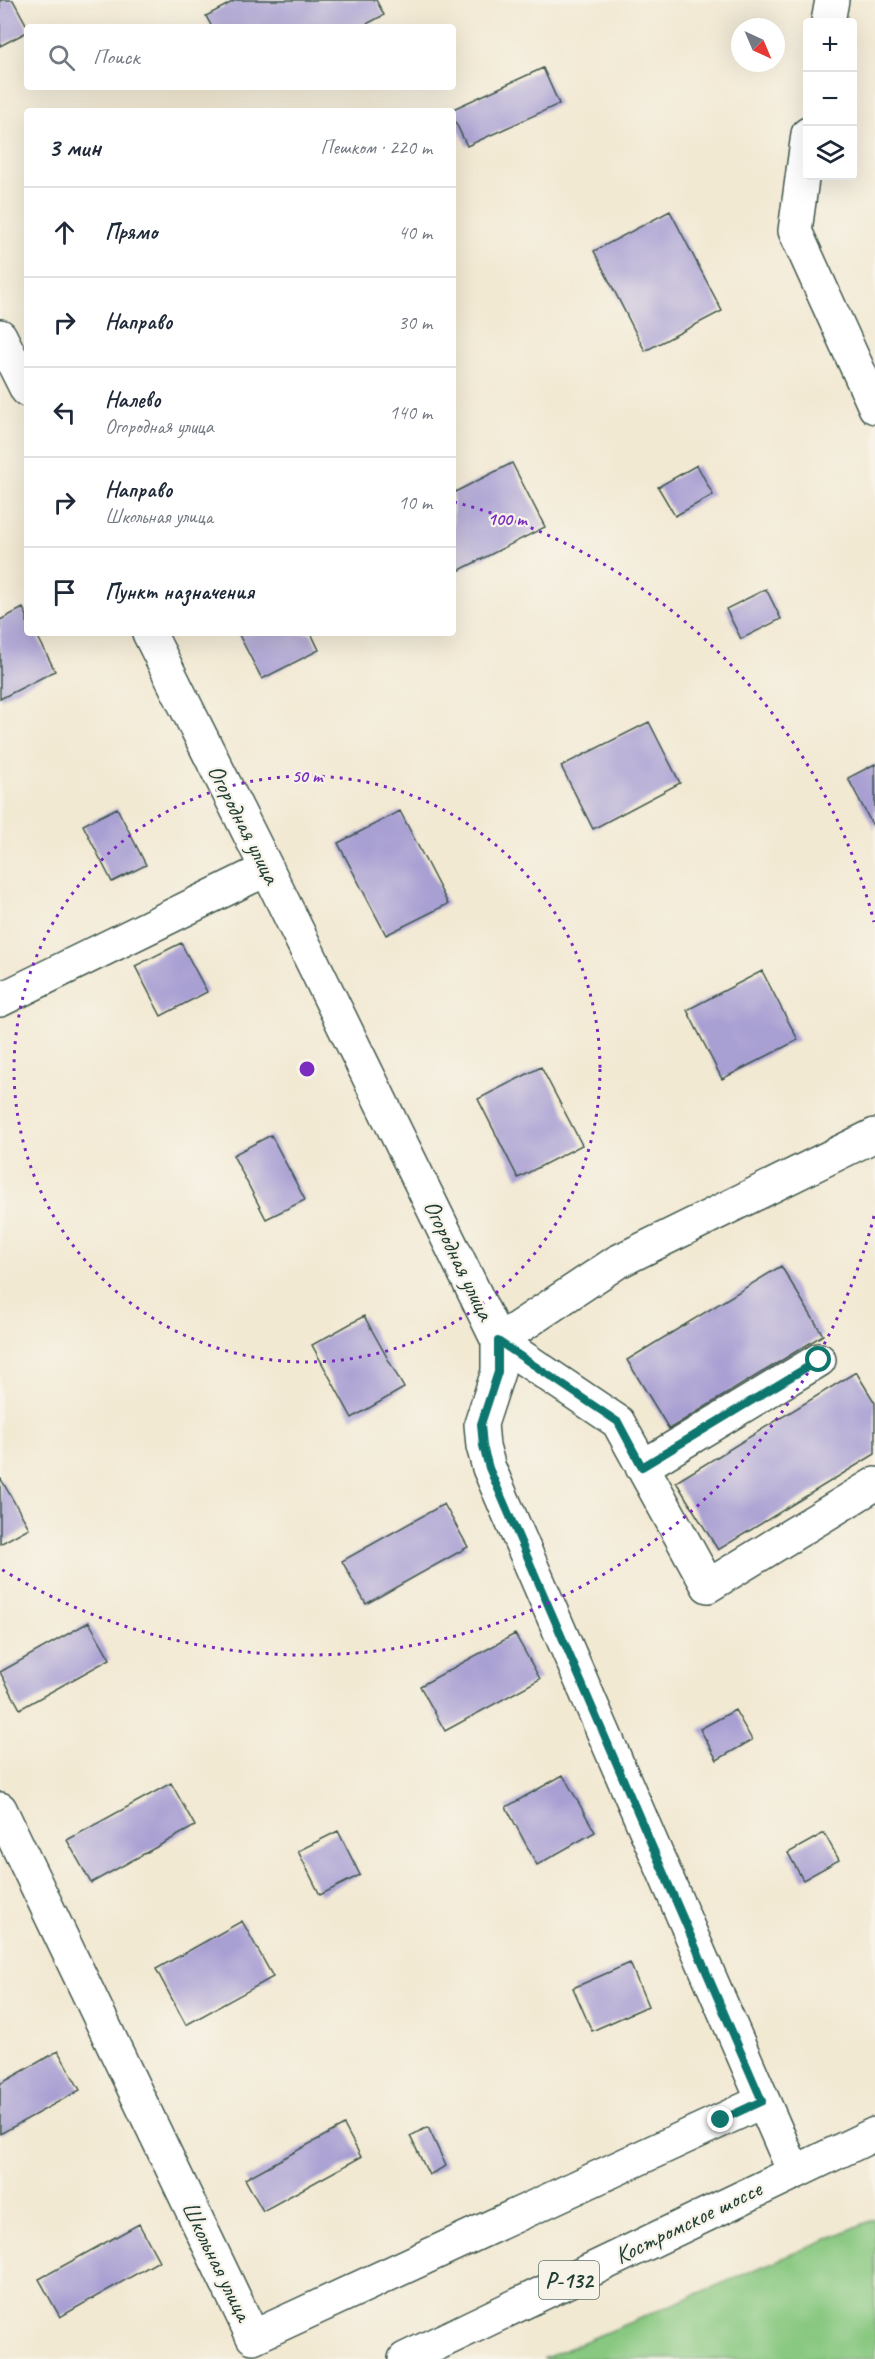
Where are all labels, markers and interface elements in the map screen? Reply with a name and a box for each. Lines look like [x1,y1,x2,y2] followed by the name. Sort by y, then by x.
[731,18,785,72] north arrow
[803,18,857,180] map controls
[803,18,857,72] button: +
[24,24,456,90] search box
[45,41,78,74] icon: search
[93,43,139,71] text: Поиск
[803,72,857,126] button: −
[803,126,857,180] button: layers
[48,131,101,164] text: 3 мин
[320,135,432,160] text: Пешком · 220 m
[48,216,81,249] icon: ahead
[105,218,157,246] text: Прямо
[398,220,432,245] text: 40 m
[48,306,81,339] icon: right
[105,308,172,336] text: Направо
[398,310,432,335] text: 30 m
[105,386,161,414] text: Налево
[48,396,81,429] icon: left
[389,400,432,425] text: 140 m
[105,414,214,439] text: Огородная улица
[105,476,172,504] text: Направо
[48,486,81,519] icon: right
[398,490,432,515] text: 10 m
[105,504,213,529] text: Школьная улица
[488,508,528,530] text: 100 m
[48,576,81,609] icon: arrive
[105,578,254,606] text: Пункт назначения
[201,759,288,890] street label: Огородная улица
[292,765,324,787] text: 50 m
[297,1059,317,1079] centre of rings
[417,1195,502,1326] street label: Огородная улица
[805,1346,831,1372] route start
[707,2106,733,2132] route end
[610,2173,768,2270] street label: Костромское шоссе
[175,2196,260,2328] street label: Школьная улица
[539,2261,599,2299] road number: Р-132

